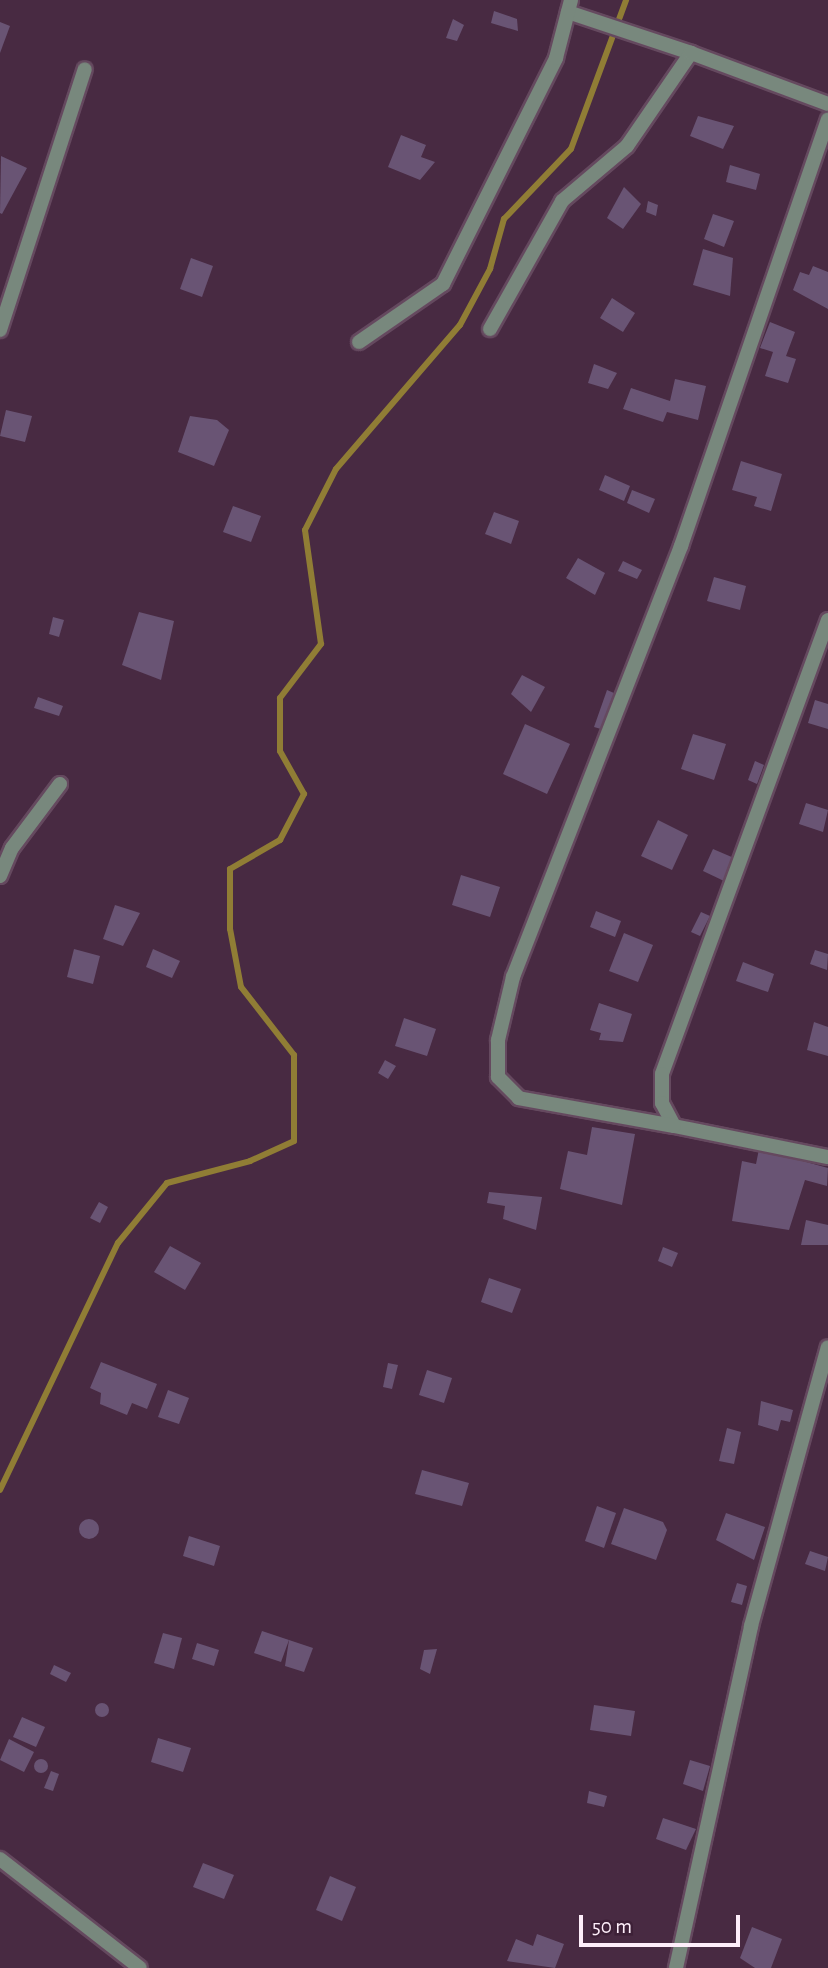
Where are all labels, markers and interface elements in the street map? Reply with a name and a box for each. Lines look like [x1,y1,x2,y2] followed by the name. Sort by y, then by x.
[583,1902,744,1946] scale bar
[592,1916,632,1937] text: 50 m

